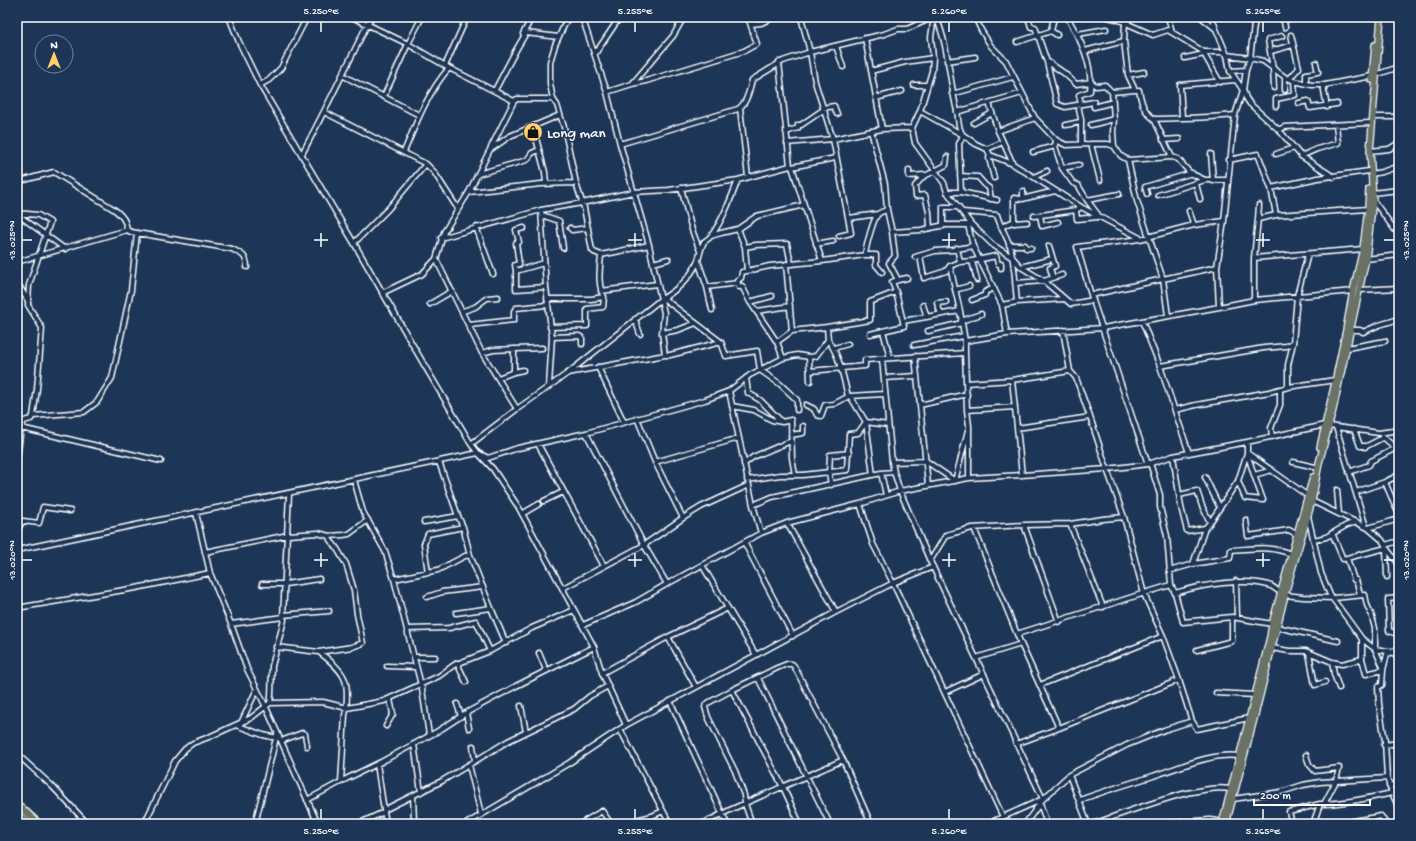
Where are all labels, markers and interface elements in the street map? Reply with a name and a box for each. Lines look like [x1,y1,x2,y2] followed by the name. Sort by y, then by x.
[304,6,339,18] text: 5.250°E
[618,6,653,18] text: 5.255°E
[932,6,967,18] text: 5.260°E
[1246,6,1281,18] text: 5.265°E
[34,34,74,74] north arrow
[50,40,58,52] text: N
[522,121,544,143] shop icon: Long man
[547,125,606,143] place label: Long man
[7,220,19,261] text: 13.025°N
[1401,220,1413,261] text: 13.025°N
[7,540,19,581] text: 13.020°N
[1401,540,1413,581] text: 13.020°N
[1254,781,1370,807] scale bar
[1260,790,1291,804] text: 200 m
[304,826,339,838] text: 5.250°E
[618,826,653,838] text: 5.255°E
[932,826,967,838] text: 5.260°E
[1246,826,1281,838] text: 5.265°E

